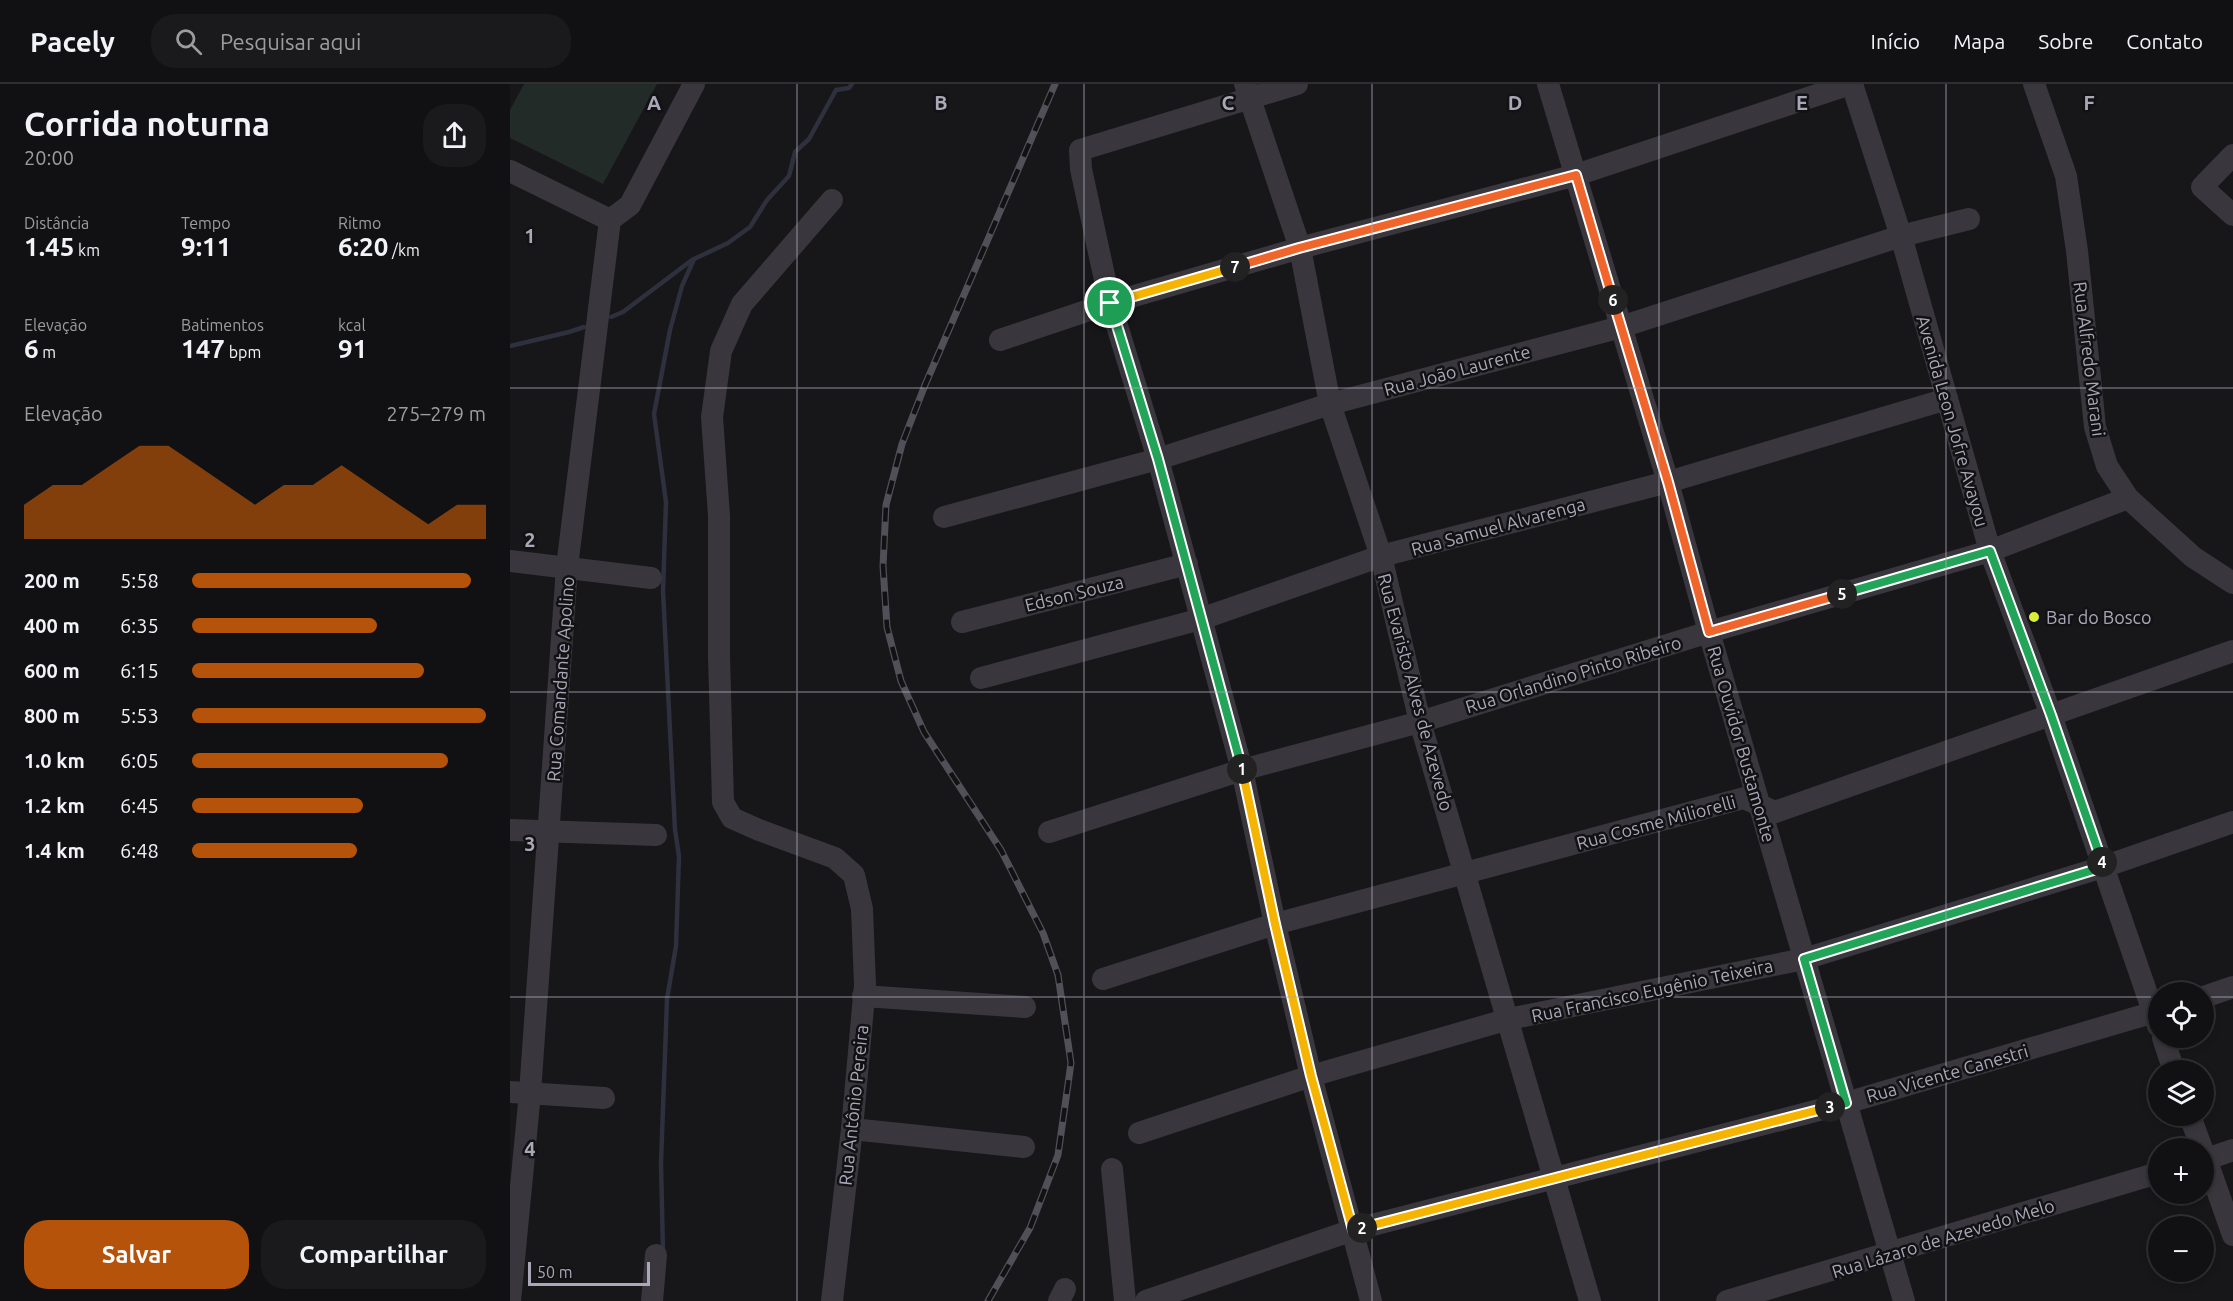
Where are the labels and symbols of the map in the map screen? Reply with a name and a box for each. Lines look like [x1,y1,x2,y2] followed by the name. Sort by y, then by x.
[647,91,661,114] text: A
[934,91,948,114] text: B
[1222,91,1235,114] text: C
[1508,91,1522,114] text: D
[1796,91,1808,114] text: E
[2083,91,2095,114] text: F
[524,224,536,247] text: 1
[1220,252,1250,282] pin: 7
[1084,277,1135,328] pin
[2071,281,2109,437] street label: Rua Alfredo Marani
[1598,285,1628,315] pin: 6
[1913,313,1993,529] street label: Avenida Leon Jofre Avayou
[1382,341,1532,399] street label: Rua João Laurente
[1409,493,1587,559] street label: Rua Samuel Alvarenga
[524,528,536,551] text: 2
[1023,571,1125,615] street label: Edson Souza
[1375,571,1457,813] street label: Rua Evaristo Alves de Azevedo
[543,576,577,782] street label: Rua Comandante Apolino
[1827,579,1857,609] pin: 5
[2046,607,2151,627] place label: Bar do Bosco
[2027,610,2041,624] marker: Bar do Bosco
[1463,632,1683,716] street label: Rua Orlandino Pinto Ribeiro
[1704,643,1780,845] street label: Rua Ouvidor Bustamonte
[1227,754,1257,784] pin: 1
[1574,791,1738,853] street label: Rua Cosme Miliorelli
[524,832,536,855] text: 3
[2087,847,2117,877] pin: 4
[1529,955,1775,1025] street label: Rua Francisco Eugênio Teixeira
[835,1024,871,1186] street label: Rua Antônio Pereira
[1864,1040,2030,1106] street label: Rua Vicente Canestri
[1815,1092,1845,1122] pin: 3
[524,1137,536,1160] text: 4
[1829,1195,2057,1281] street label: Rua Lázaro de Azevedo Melo
[1347,1213,1377,1243] pin: 2
[528,1259,650,1286] scale bar

